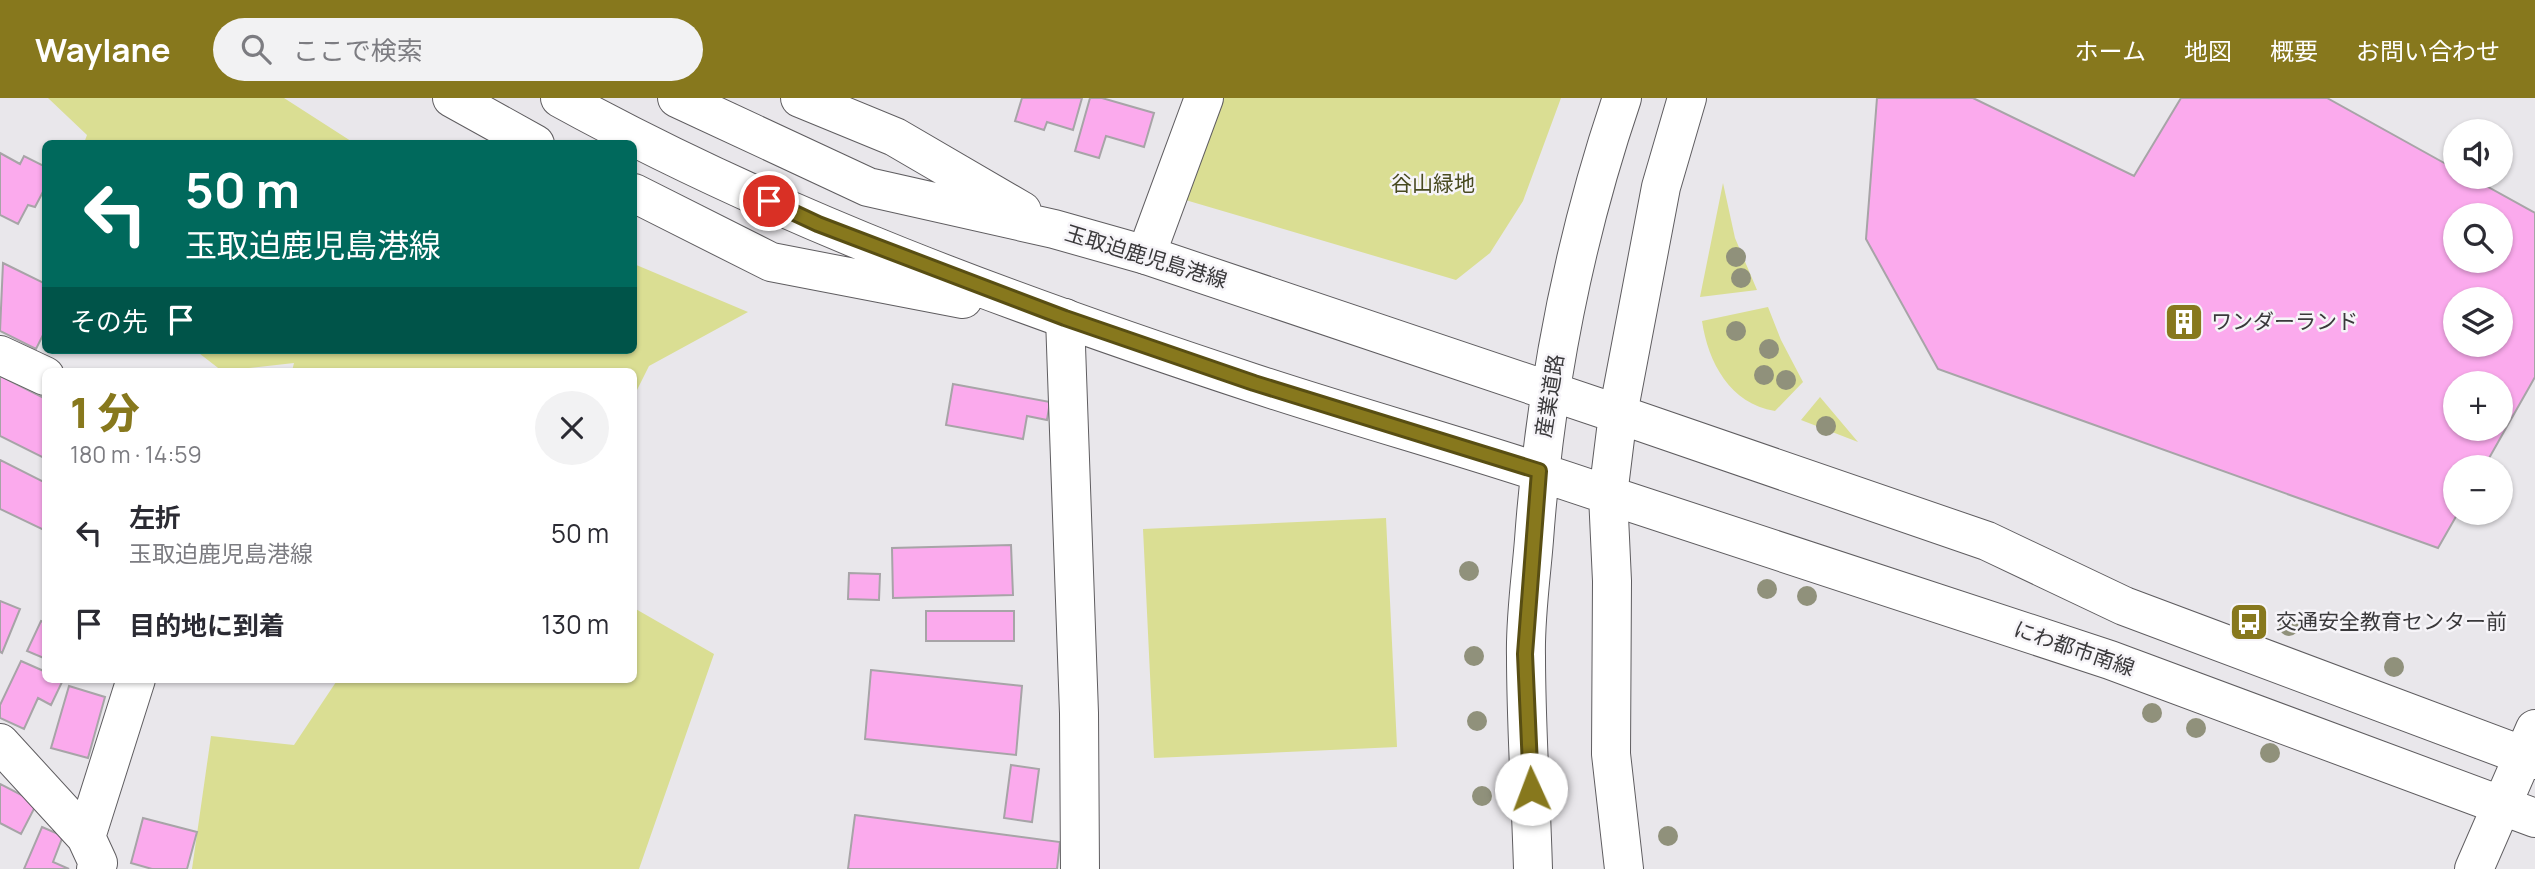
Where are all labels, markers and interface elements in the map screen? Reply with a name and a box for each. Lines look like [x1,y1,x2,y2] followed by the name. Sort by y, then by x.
[213,18,703,81] search box
[35,27,171,72] text: Waylane
[237,30,275,68] icon: search
[293,32,423,68] text: ここで検索
[2075,34,2146,67] text: ホーム
[2184,34,2232,67] text: 地図
[2270,34,2318,67] text: 概要
[2356,34,2500,67] text: お問い合わせ
[2443,119,2513,525] map controls
[2443,119,2513,189] button: sound
[185,156,300,223] text: 50 m
[70,168,161,259] icon: left
[1391,169,1475,197] park label: 谷山緑地
[739,171,799,231] pin
[750,182,788,220] icon: arrive
[2443,203,2513,273] button: search
[1062,218,1231,294] street label: 玉取迫鹿児島港線
[185,223,441,267] text: 玉取迫鹿児島港線
[2443,287,2513,357] button: layers
[162,301,200,339] icon: arrive
[2163,301,2205,343] building icon: ワンダーランド
[70,303,148,339] text: その先
[2211,307,2358,335] place label: ワンダーランド
[1529,352,1569,440] street label: 産業道路
[2443,371,2513,441] button: +
[70,383,139,441] text: 1 分
[535,391,609,465] button: close
[70,438,202,470] text: 180 m · 14:59
[2443,455,2513,525] button: −
[129,499,181,535] text: 左折
[70,514,108,552] icon: left
[551,515,609,551] text: 50 m
[129,537,313,569] text: 玉取迫鹿児島港線
[2228,601,2270,643] bus stop icon: 交通安全教育センター前
[70,605,108,643] icon: arrive
[541,606,609,642] text: 130 m
[129,607,285,643] text: 目的地に到着
[2276,607,2507,635] place label: 交通安全教育センター前
[2010,614,2138,682] street label: にわ都市南線
[1494,752,1568,826] position arrow

